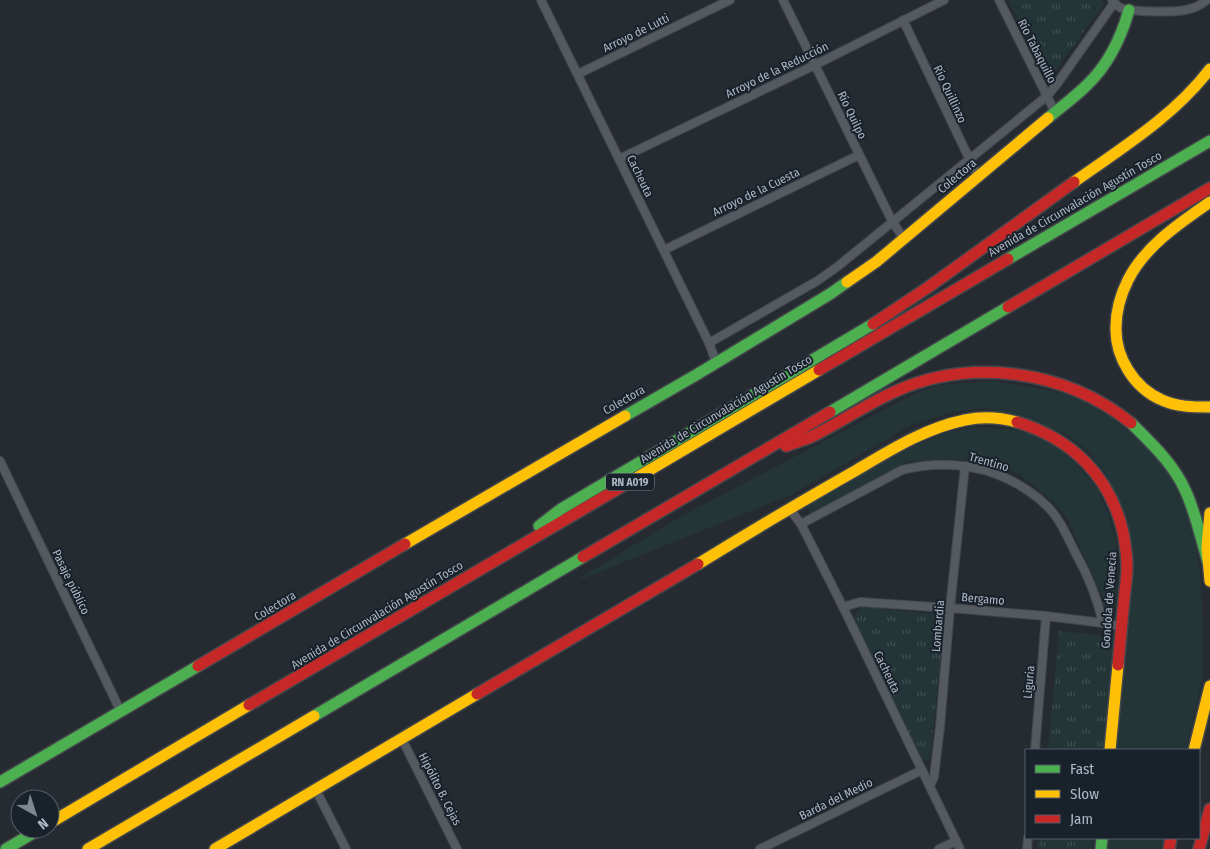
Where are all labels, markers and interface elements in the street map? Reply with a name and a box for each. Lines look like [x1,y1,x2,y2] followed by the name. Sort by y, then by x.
[600,11,672,55] street label: Arroyo de Lutti
[1015,17,1059,85] street label: Río Tabaquillo
[723,39,831,101] street label: Arroyo de la Reducción
[931,63,969,125] street label: Río Quillinzo
[834,89,870,141] street label: Río Quilpo
[986,148,1164,260] street label: Avenida de Circunvalación Agustín Tosco
[624,153,656,200] street label: Cacheuta
[935,156,979,196] street label: Colectora
[710,165,802,219] street label: Arroyo de la Cuesta
[637,352,815,466] street label: Avenida de Circunvalación Agustín Tosco
[601,382,648,418] street label: Colectora
[967,450,1011,474] street label: Trentino
[606,474,654,491] road number: RN A019
[49,547,93,617] street label: Pasaje público
[1099,551,1119,649] street label: Gondola de Venecia
[288,558,466,672] street label: Avenida de Circunvalación Agustín Tosco
[252,588,298,624] street label: Colectora
[961,590,1005,608] street label: Bergamo
[929,599,947,652] street label: Lombardia
[871,649,903,696] street label: Cacheuta
[1021,665,1037,699] street label: Liguria
[1025,749,1200,839] legend
[416,750,464,828] street label: Hipólito B. Cejas
[1070,760,1094,778] text: Fast
[797,775,875,823] street label: Barda del Medio
[1070,785,1099,803] text: Slow
[10,789,60,839] north arrow
[1070,810,1093,828] text: Jam
[34,814,51,833] text: N

